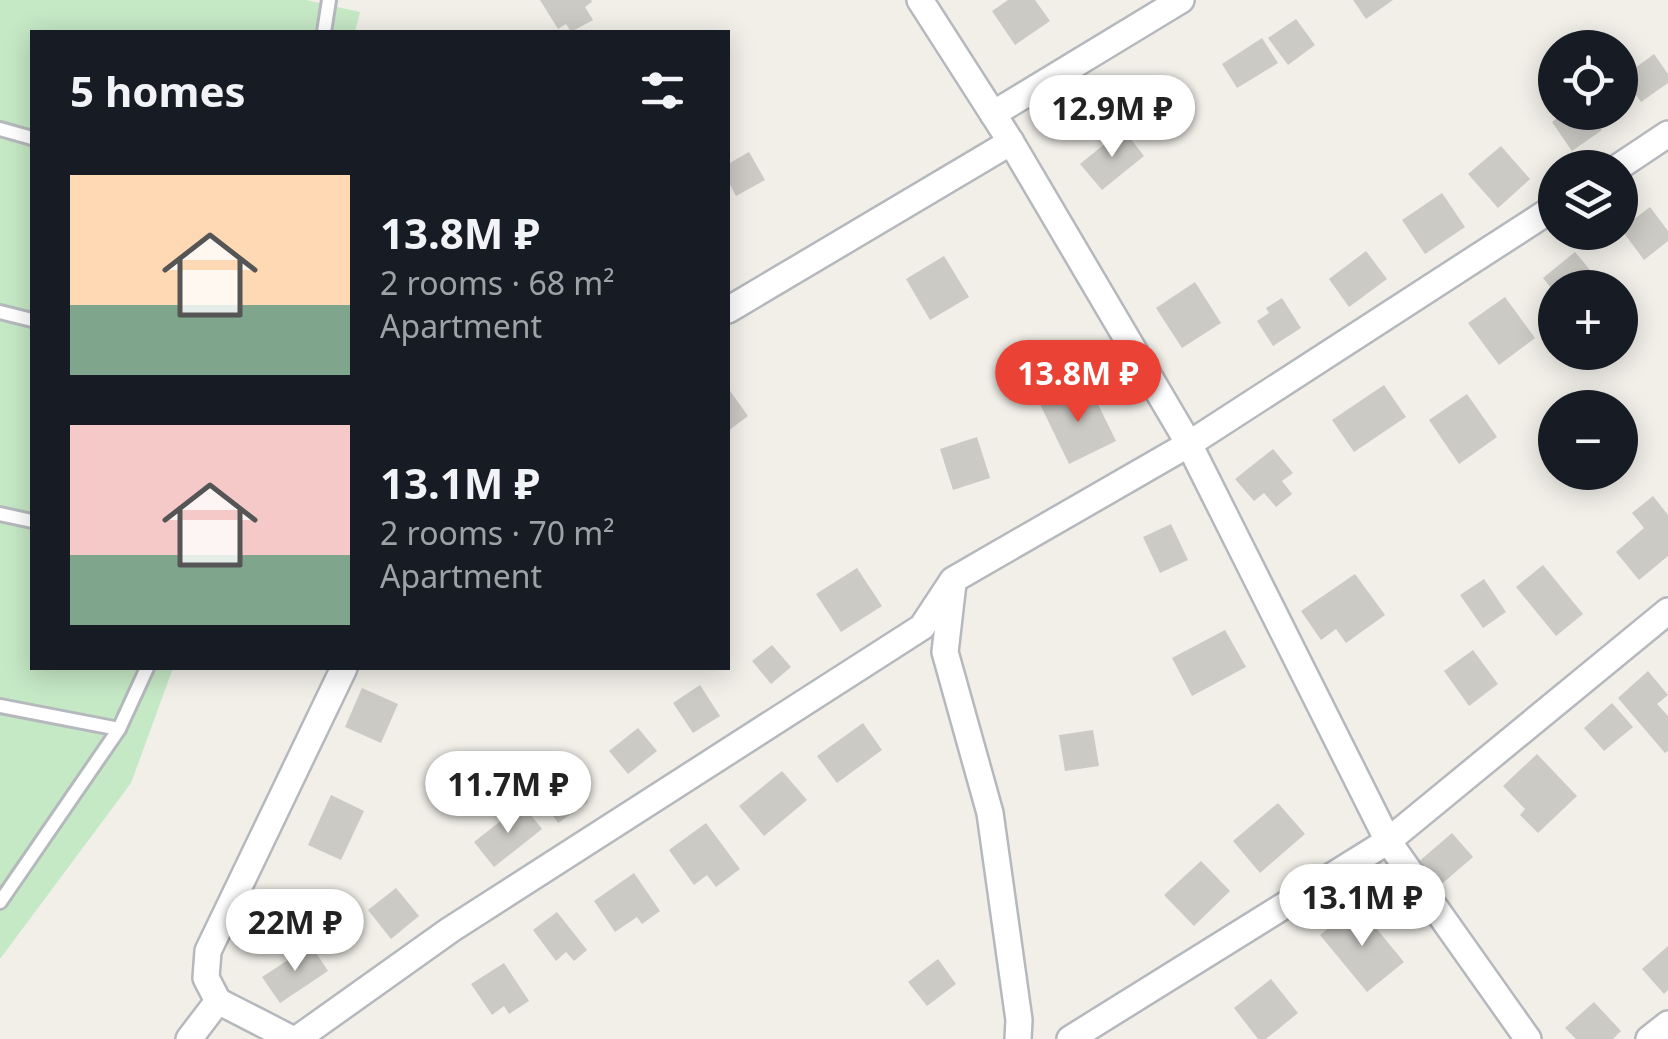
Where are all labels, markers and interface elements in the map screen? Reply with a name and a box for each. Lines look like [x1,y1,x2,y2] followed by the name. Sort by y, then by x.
[1538,30,1638,490] map controls
[1538,30,1638,130] button: locate
[70,62,246,119] text: 5 homes
[635,63,690,118] icon: filters
[1020,75,1204,160] pin: 12.9M ₽
[1051,86,1173,129] text: 12.9M ₽
[1538,150,1638,250] button: layers
[380,204,540,261] text: 13.8M ₽
[150,215,270,335] icon: home
[380,261,614,304] text: 2 rooms · 68 m²
[1538,270,1638,370] button: +
[380,304,542,347] text: Apartment
[986,340,1170,425] pin: 13.8M ₽
[1017,351,1139,394] text: 13.8M ₽
[1538,390,1638,490] button: −
[380,454,540,511] text: 13.1M ₽
[150,465,270,585] icon: home
[380,511,614,554] text: 2 rooms · 70 m²
[380,554,542,597] text: Apartment
[416,751,600,836] pin: 11.7M ₽
[447,762,569,805] text: 11.7M ₽
[1270,864,1454,949] pin: 13.1M ₽
[1301,875,1423,918] text: 13.1M ₽
[225,889,365,974] pin: 22M ₽
[248,900,342,943] text: 22M ₽

